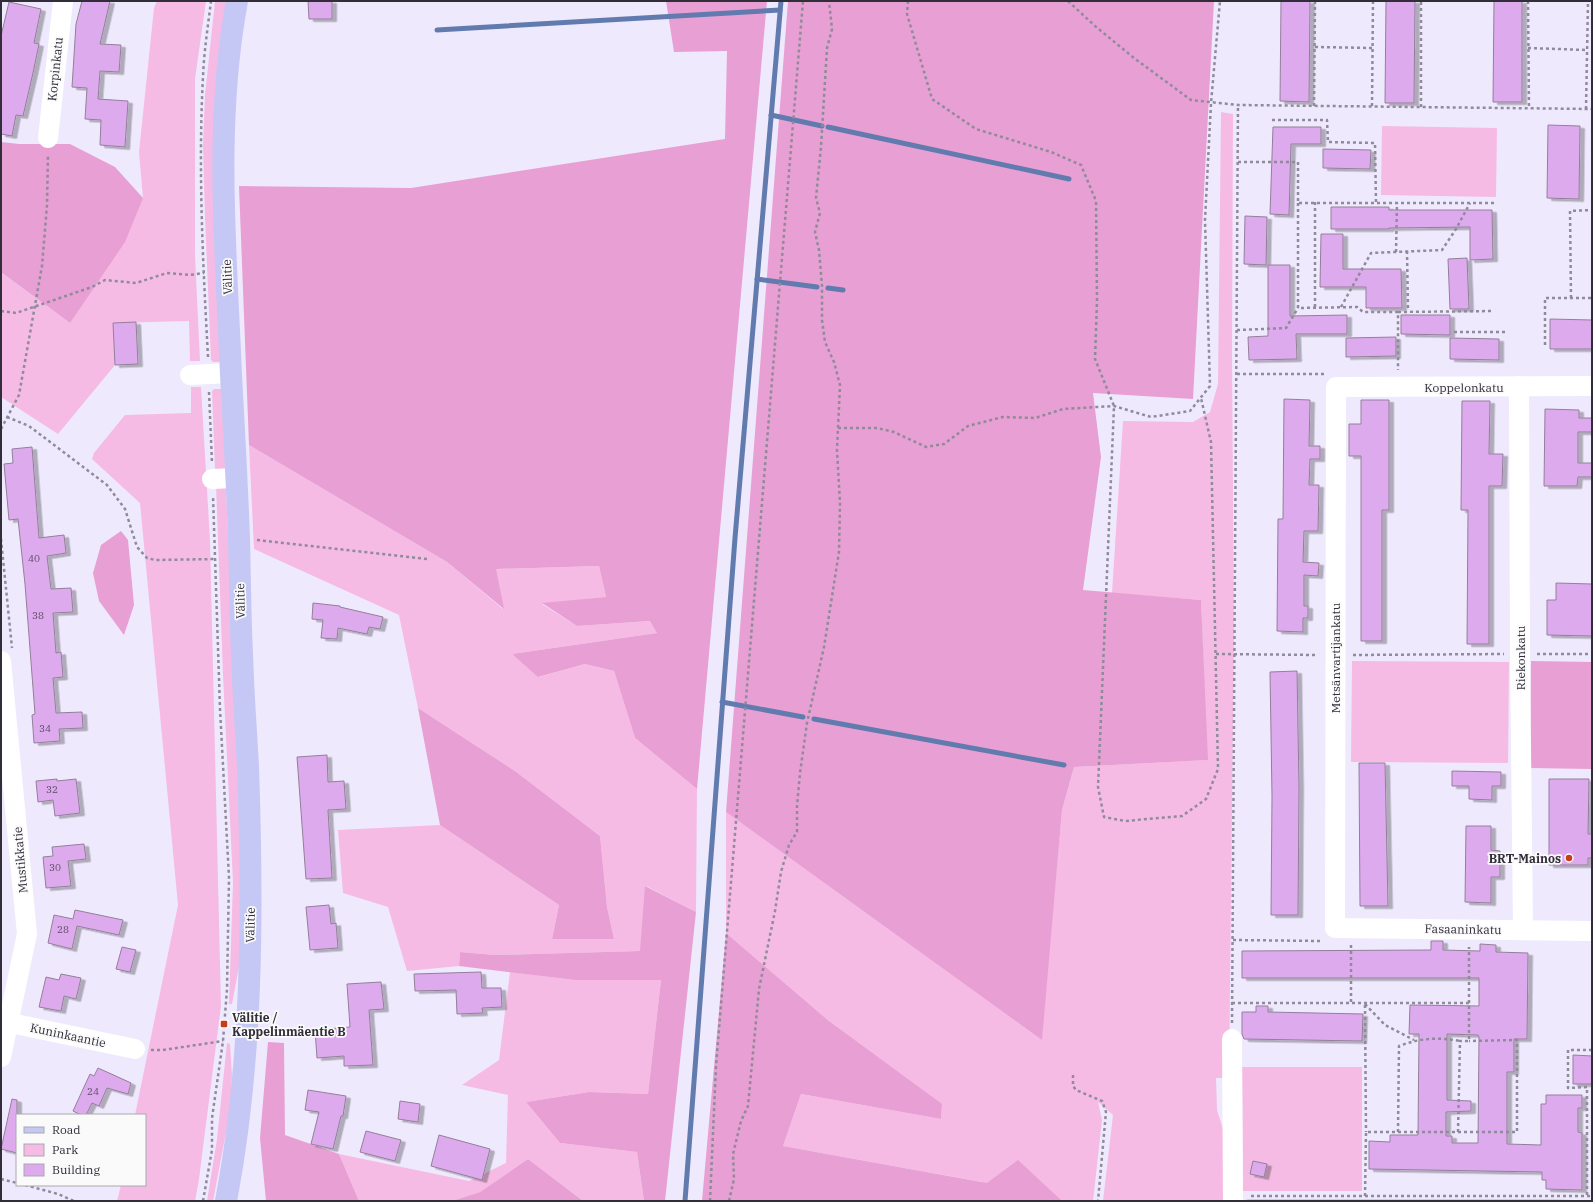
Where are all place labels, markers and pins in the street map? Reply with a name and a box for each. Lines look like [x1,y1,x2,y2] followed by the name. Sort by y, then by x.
[1489,851,1561,866] place label: BRT-Mainos
[1564,853,1574,863] marker: BRT-Mainos
[232,1010,346,1039] place label: Välitie / Kappelinmäentie B
[219,1019,229,1029] marker: Välitie / Kappelinmäentie B

